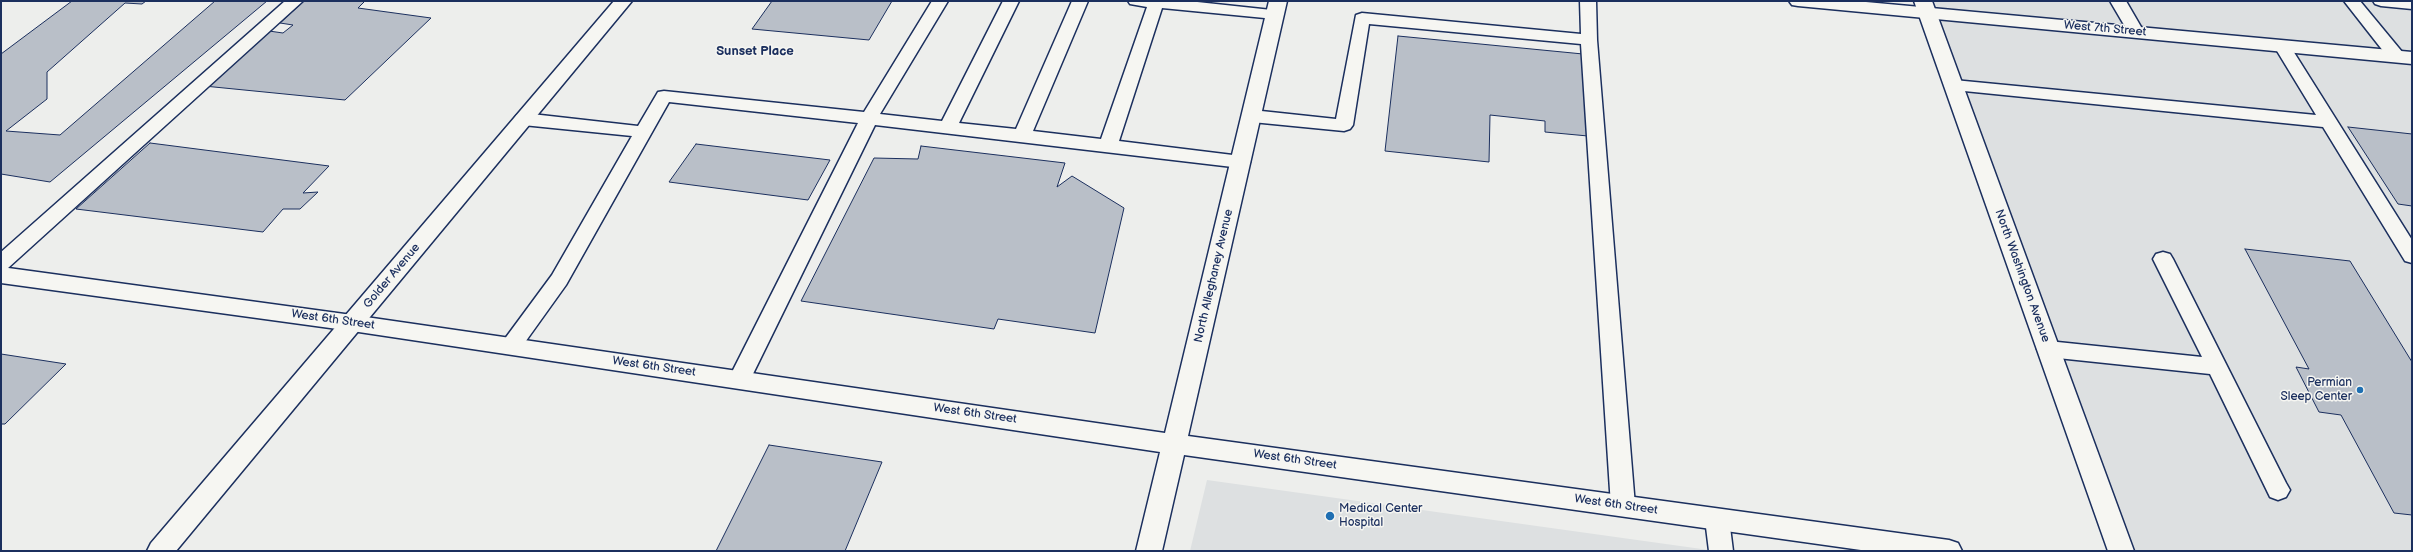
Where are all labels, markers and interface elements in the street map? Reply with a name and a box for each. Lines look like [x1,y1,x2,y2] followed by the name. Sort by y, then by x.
[2063,18,2147,40] street label: West 7th Street
[716,44,794,60] district label: Sunset Place
[1192,208,1236,344] street label: North Alleghaney Avenue
[1991,208,2053,344] street label: North Washington Avenue
[361,241,423,311] street label: Golder Avenue
[290,307,376,333] street label: West 6th Street
[611,354,697,380] street label: West 6th Street
[2281,376,2352,404] place label: Permian Sleep Center
[2355,385,2365,395] marker: Permian Sleep Center
[932,401,1018,427] street label: West 6th Street
[1252,447,1338,473] street label: West 6th Street
[1573,492,1659,518] street label: West 6th Street
[1339,502,1422,530] place label: Medical Center Hospital
[1324,510,1336,522] marker: Medical Center Hospital

